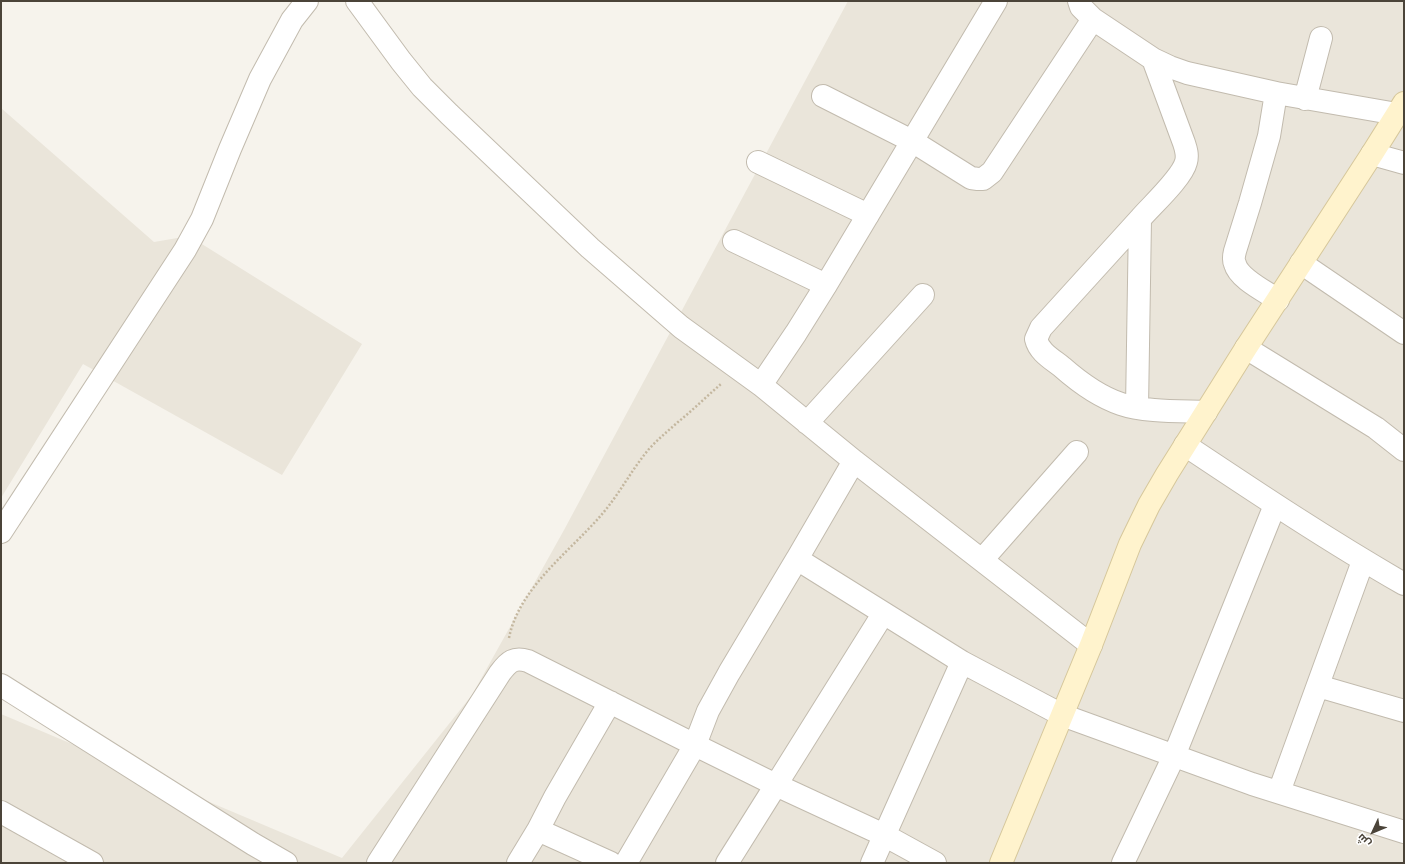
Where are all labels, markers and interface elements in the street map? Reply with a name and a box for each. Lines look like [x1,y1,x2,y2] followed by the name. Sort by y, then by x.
[1353,812,1393,852] north arrow
[1354,831,1374,850] text: ش

